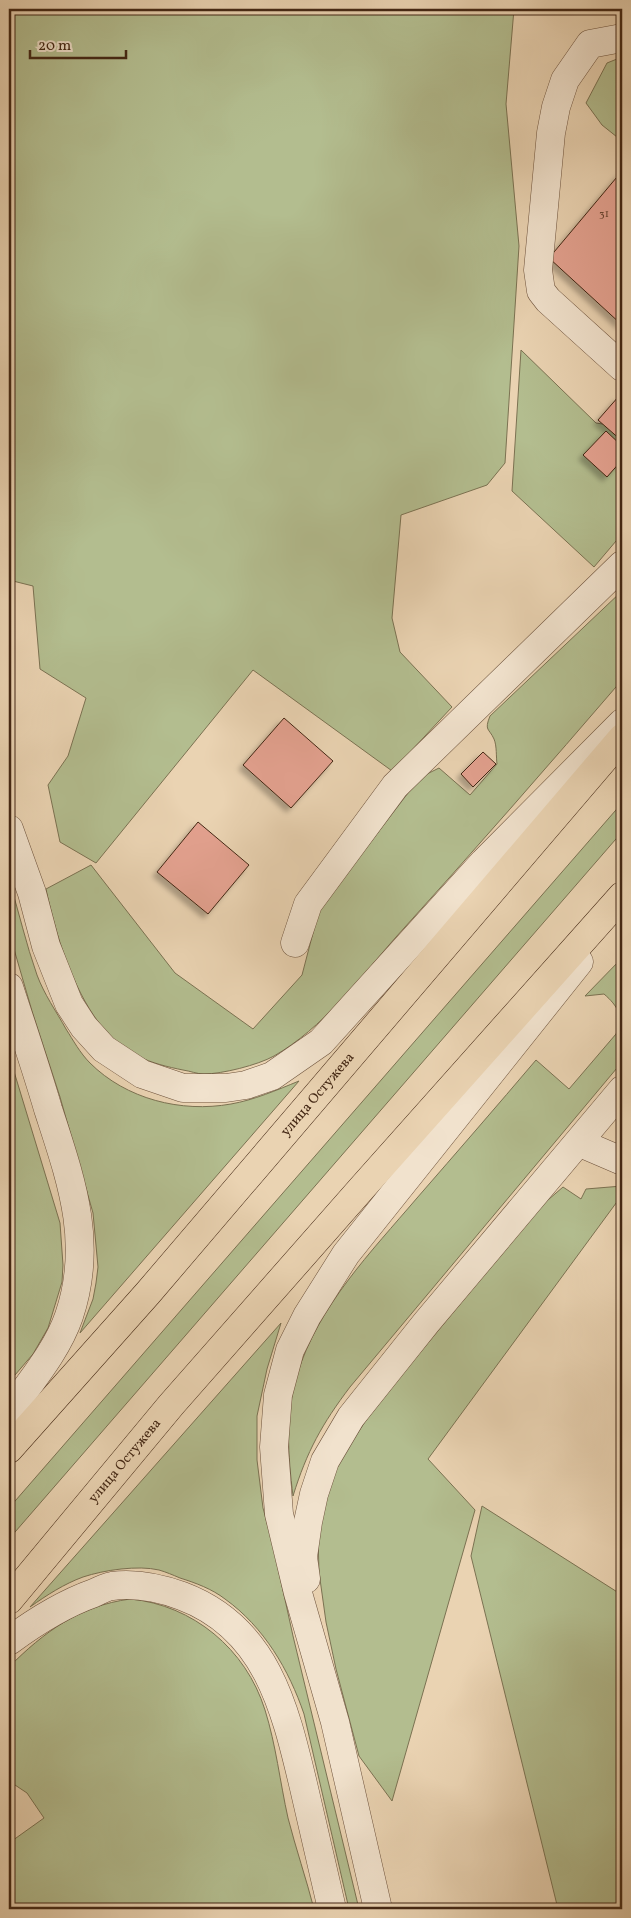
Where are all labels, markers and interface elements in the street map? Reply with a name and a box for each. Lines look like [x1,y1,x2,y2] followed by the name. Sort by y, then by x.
[30,28,126,60] scale bar
[38,36,71,57] text: 20 m
[599,207,609,222] house number: 31
[276,1049,359,1140] street label: улица Остужева
[84,1414,165,1507] street label: улица Остужева

